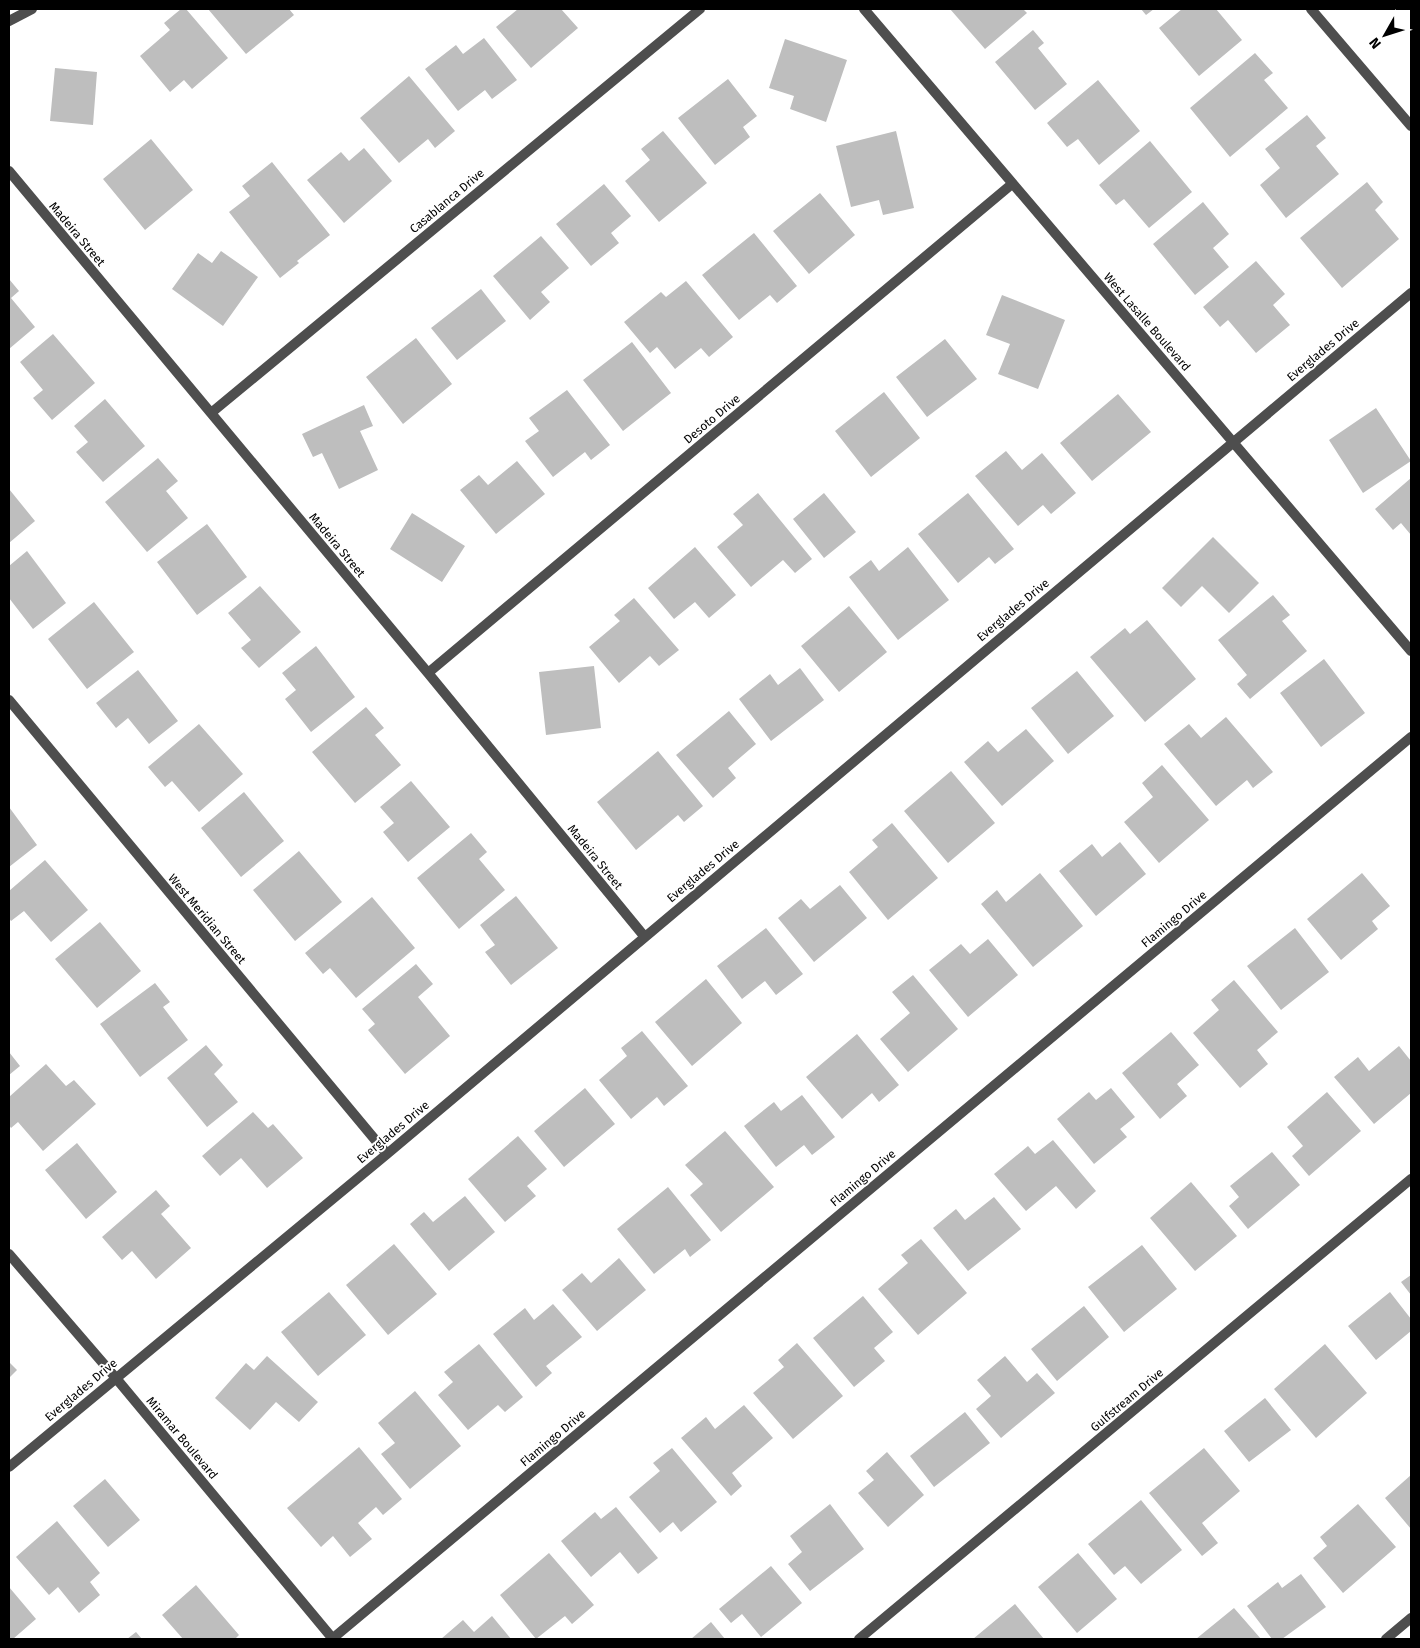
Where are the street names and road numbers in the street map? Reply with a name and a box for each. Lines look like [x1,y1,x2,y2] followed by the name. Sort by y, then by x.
[407,166,487,236] street label: Casablanca Drive
[46,199,108,269] street label: Madeira Street
[1101,270,1193,374] street label: West Lasalle Boulevard
[1284,316,1362,384] street label: Everglades Drive
[681,391,743,447] street label: Desoto Drive
[306,510,368,580] street label: Madeira Street
[974,576,1052,644] street label: Everglades Drive
[565,822,626,893] street label: Madeira Street
[664,837,742,905] street label: Everglades Drive
[165,871,249,967] street label: West Meridian Street
[1139,888,1209,950] street label: Flamingo Drive
[354,1098,432,1166] street label: Everglades Drive
[828,1147,898,1209] street label: Flamingo Drive
[42,1356,120,1424] street label: Everglades Drive
[1088,1365,1166,1435] street label: Gulfstream Drive
[144,1394,220,1482] street label: Miramar Boulevard
[518,1407,588,1469] street label: Flamingo Drive

